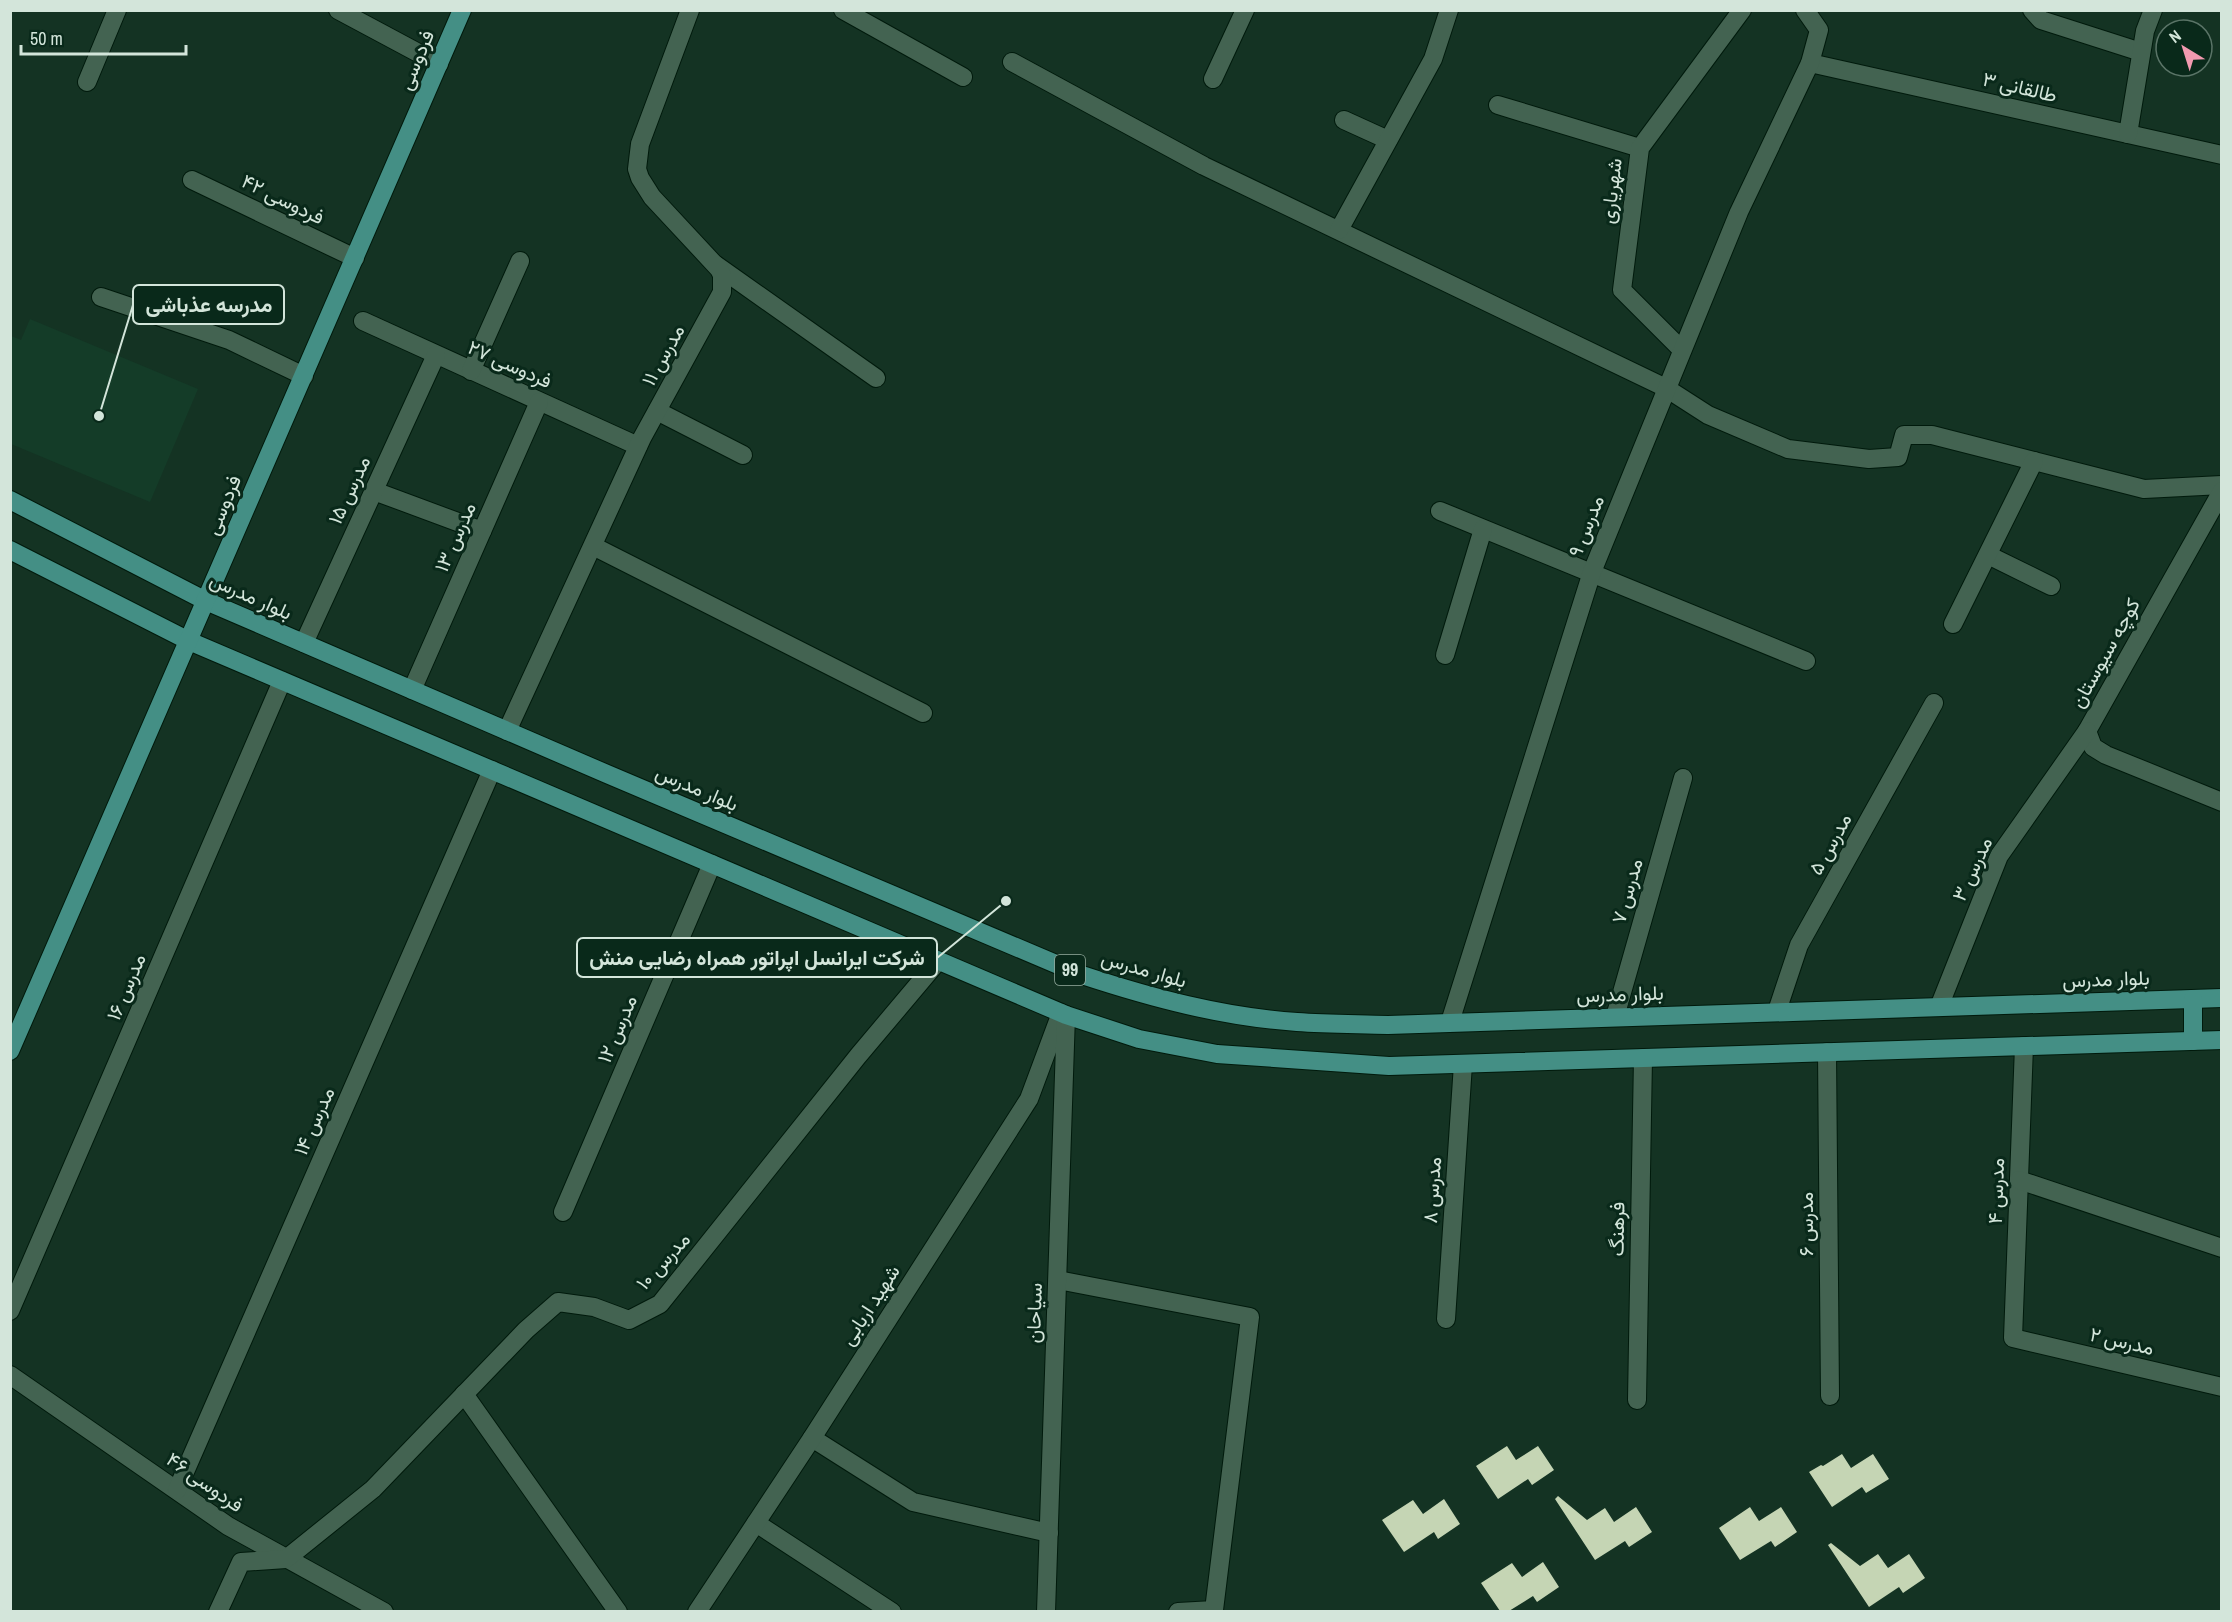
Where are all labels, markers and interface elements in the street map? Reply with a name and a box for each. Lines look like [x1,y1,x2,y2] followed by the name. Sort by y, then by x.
[21,18,186,56] scale bar
[2154,18,2214,78] north arrow
[2164,25,2185,48] text: N
[30,26,63,51] text: 50 m
[391,26,440,94] street label: فردوسی
[1980,65,2060,108] street label: طالقانی ۳
[1593,157,1628,225] street label: شهریاری
[237,167,329,230] street label: فردوسی ۴۲
[133,285,284,324] callout: مدرسه عذباشی
[146,290,272,319] text: مدرسه عذباشی
[635,319,690,390] street label: مدرس ۱۱
[464,333,556,394] street label: فردوسی ۲۷
[321,451,376,528] street label: مدرس ۱۵
[198,471,247,539] street label: فردوسی
[1561,491,1610,561] street label: مدرس ۹
[427,498,482,576] street label: مدرس ۱۳
[206,565,297,626] street label: بلوار مدرس
[2063,593,2147,713] street label: کوچه سیوستان
[652,758,743,817] street label: بلوار مدرس
[1802,808,1858,879] street label: مدرس ۵
[1945,832,1998,905] street label: مدرس ۳
[1604,855,1649,927] street label: مدرس ۷
[577,938,937,977] callout: شرکت ایرانسل اپراتور همراه رضایی منش
[589,943,925,972] text: شرکت ایرانسل اپراتور همراه رضایی منش
[1098,943,1190,994] street label: بلوار مدرس
[99,949,152,1024] street label: مدرس ۱۶
[1055,955,1085,985] road number: 99
[2062,963,2150,994] street label: بلوار مدرس
[1576,978,1664,1009] street label: بلوار مدرس
[590,991,643,1067] street label: مدرس ۱۲
[287,1082,341,1159] street label: مدرس ۱۴
[1416,1156,1447,1224] street label: مدرس ۸
[1981,1157,2010,1225] street label: مدرس ۴
[1792,1192,1819,1256] street label: مدرس ۶
[1603,1201,1630,1257] street label: فرهنگ
[630,1226,696,1295] street label: مدرس ۱۰
[833,1259,906,1350] street label: شهید اربابی
[1019,1282,1048,1344] street label: سیاحان
[2087,1320,2157,1361] street label: مدرس ۲
[161,1445,249,1518] street label: فردوسی ۴۶

